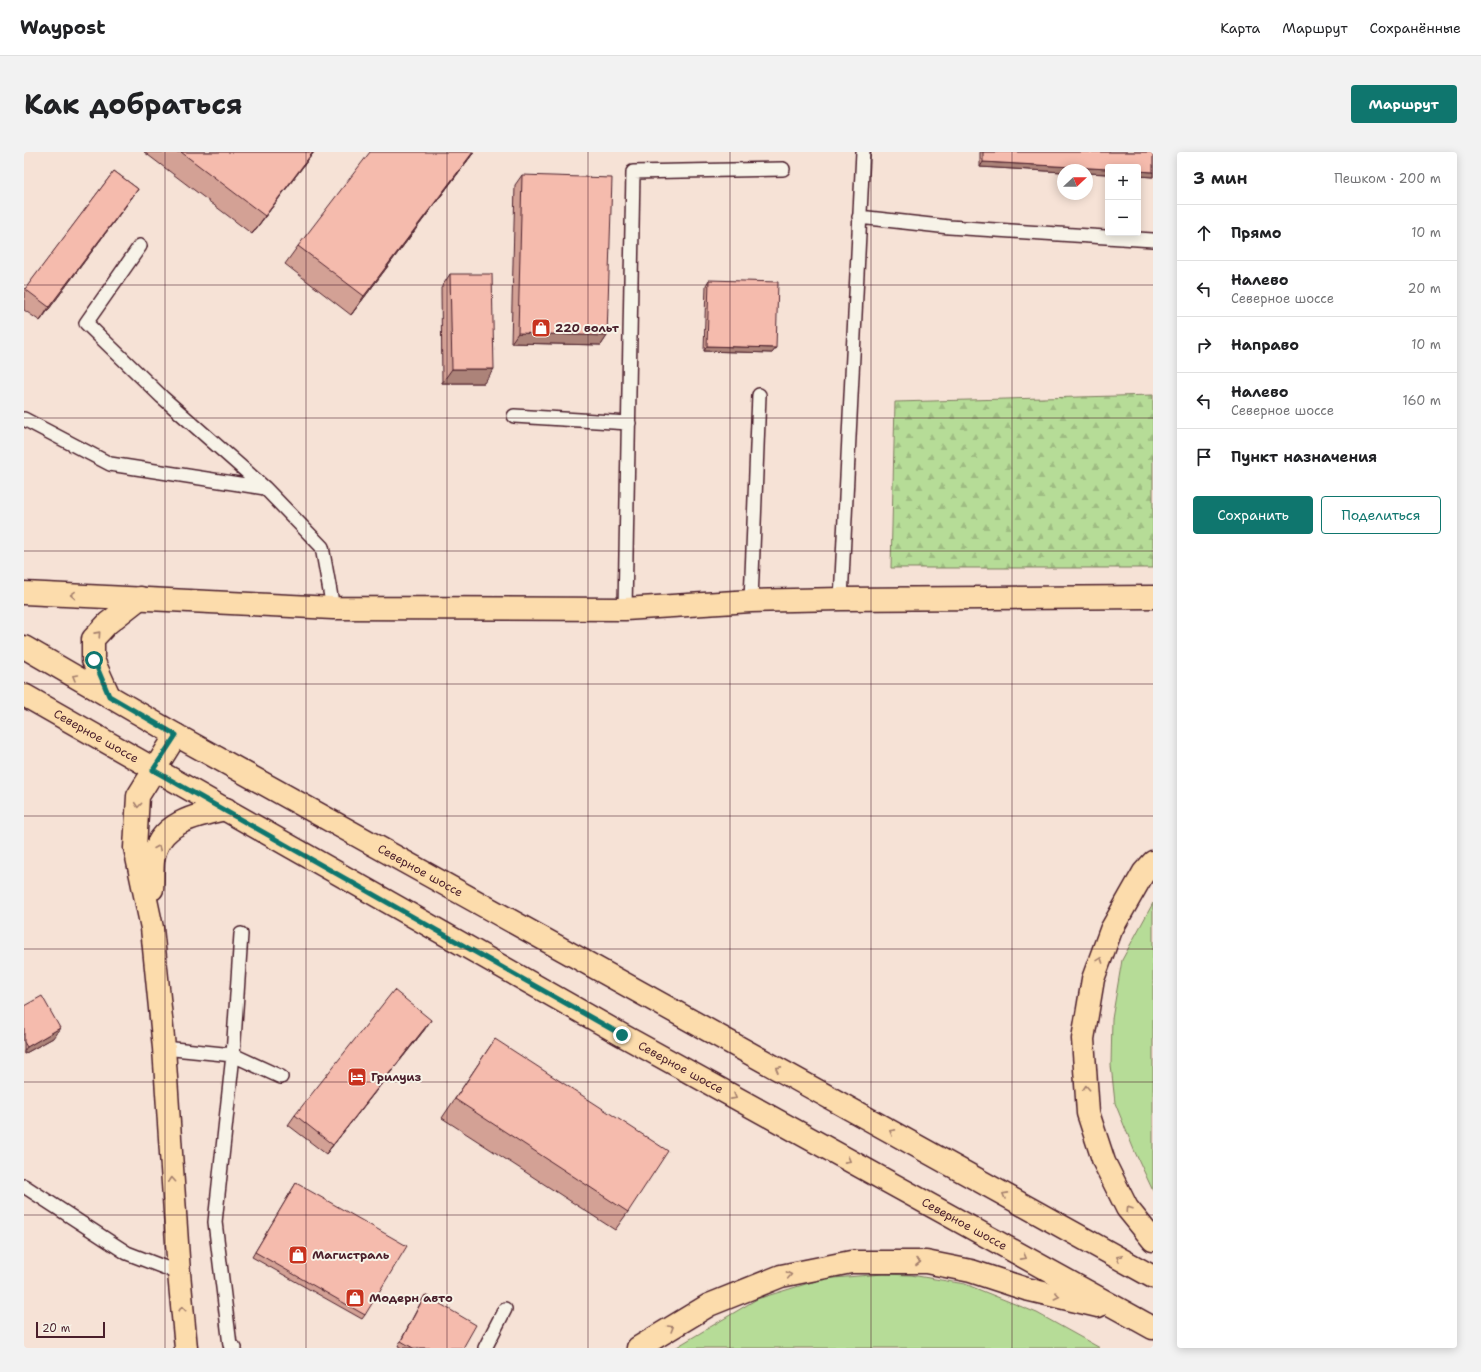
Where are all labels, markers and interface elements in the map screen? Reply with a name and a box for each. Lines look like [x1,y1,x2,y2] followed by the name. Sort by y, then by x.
[20,15,105,40] text: Waypost
[1220,19,1260,37] text: Карта
[1282,19,1348,37] text: Маршрут
[1370,19,1461,37] text: Сохранённые
[24,85,243,123] text: Как добраться
[1351,85,1457,123] button: Маршрут
[1057,164,1093,200] north arrow
[1105,164,1141,236] map controls
[1105,164,1141,200] button: +
[1193,167,1248,189] text: 3 мин
[1334,170,1441,187] text: Пешком · 200 m
[1105,200,1141,236] button: −
[1193,222,1215,244] icon: ahead
[1231,223,1281,243] text: Прямо
[1411,224,1441,241] text: 10 m
[1231,270,1289,290] text: Налево
[1193,278,1215,300] icon: left
[1408,280,1441,297] text: 20 m
[1231,290,1334,307] text: Северное шоссе
[530,317,552,339] shop icon: 220 вольт
[555,320,620,336] place label: 220 вольт
[1193,334,1215,356] icon: right
[1231,335,1299,355] text: Направо
[1411,336,1441,353] text: 10 m
[1231,382,1289,402] text: Налево
[1193,390,1215,412] icon: left
[1403,392,1441,409] text: 160 m
[1231,402,1334,419] text: Северное шоссе
[1193,446,1215,468] icon: arrive
[1231,447,1377,467] text: Пункт назначения
[1193,496,1313,534] button: Сохранить
[1321,496,1441,534] button: Поделиться
[70,591,76,600] one-way arrow
[93,632,100,639] one-way arrow
[85,651,103,669] route start
[72,674,79,681] one-way arrow
[51,706,142,767] street label: Северное шоссе
[133,802,142,808] one-way arrow
[375,840,466,901] street label: Северное шоссе
[153,844,161,851] one-way arrow
[1096,957,1104,964] one-way arrow
[613,1026,631,1044] route end
[635,1037,726,1098] street label: Северное шоссе
[346,1066,368,1088] hotel icon: Грилуиз
[775,1067,782,1074] one-way arrow
[371,1069,422,1085] place label: Грилуиз
[1082,1085,1091,1091] one-way arrow
[730,1093,738,1100] one-way arrow
[888,1130,896,1137] one-way arrow
[844,1156,851,1163] one-way arrow
[168,1177,177,1183] one-way arrow
[1002,1193,1009,1200] one-way arrow
[919,1194,1010,1254] street label: Северное шоссе
[1126,1206,1134,1213] one-way arrow
[287,1244,309,1266] shop icon: Магистраль
[312,1247,390,1263] place label: Магистраль
[1019,1252,1027,1259] one-way arrow
[1116,1256,1123,1263] one-way arrow
[915,1258,921,1266] one-way arrow
[786,1271,792,1279] one-way arrow
[344,1287,366,1309] shop icon: Модерн авто
[369,1290,453,1306] place label: Модерн авто
[1054,1292,1061,1300] one-way arrow
[178,1306,187,1312] one-way arrow
[36,1320,105,1339] scale bar
[42,1321,70,1336] text: 20 m
[667,1325,674,1332] one-way arrow

